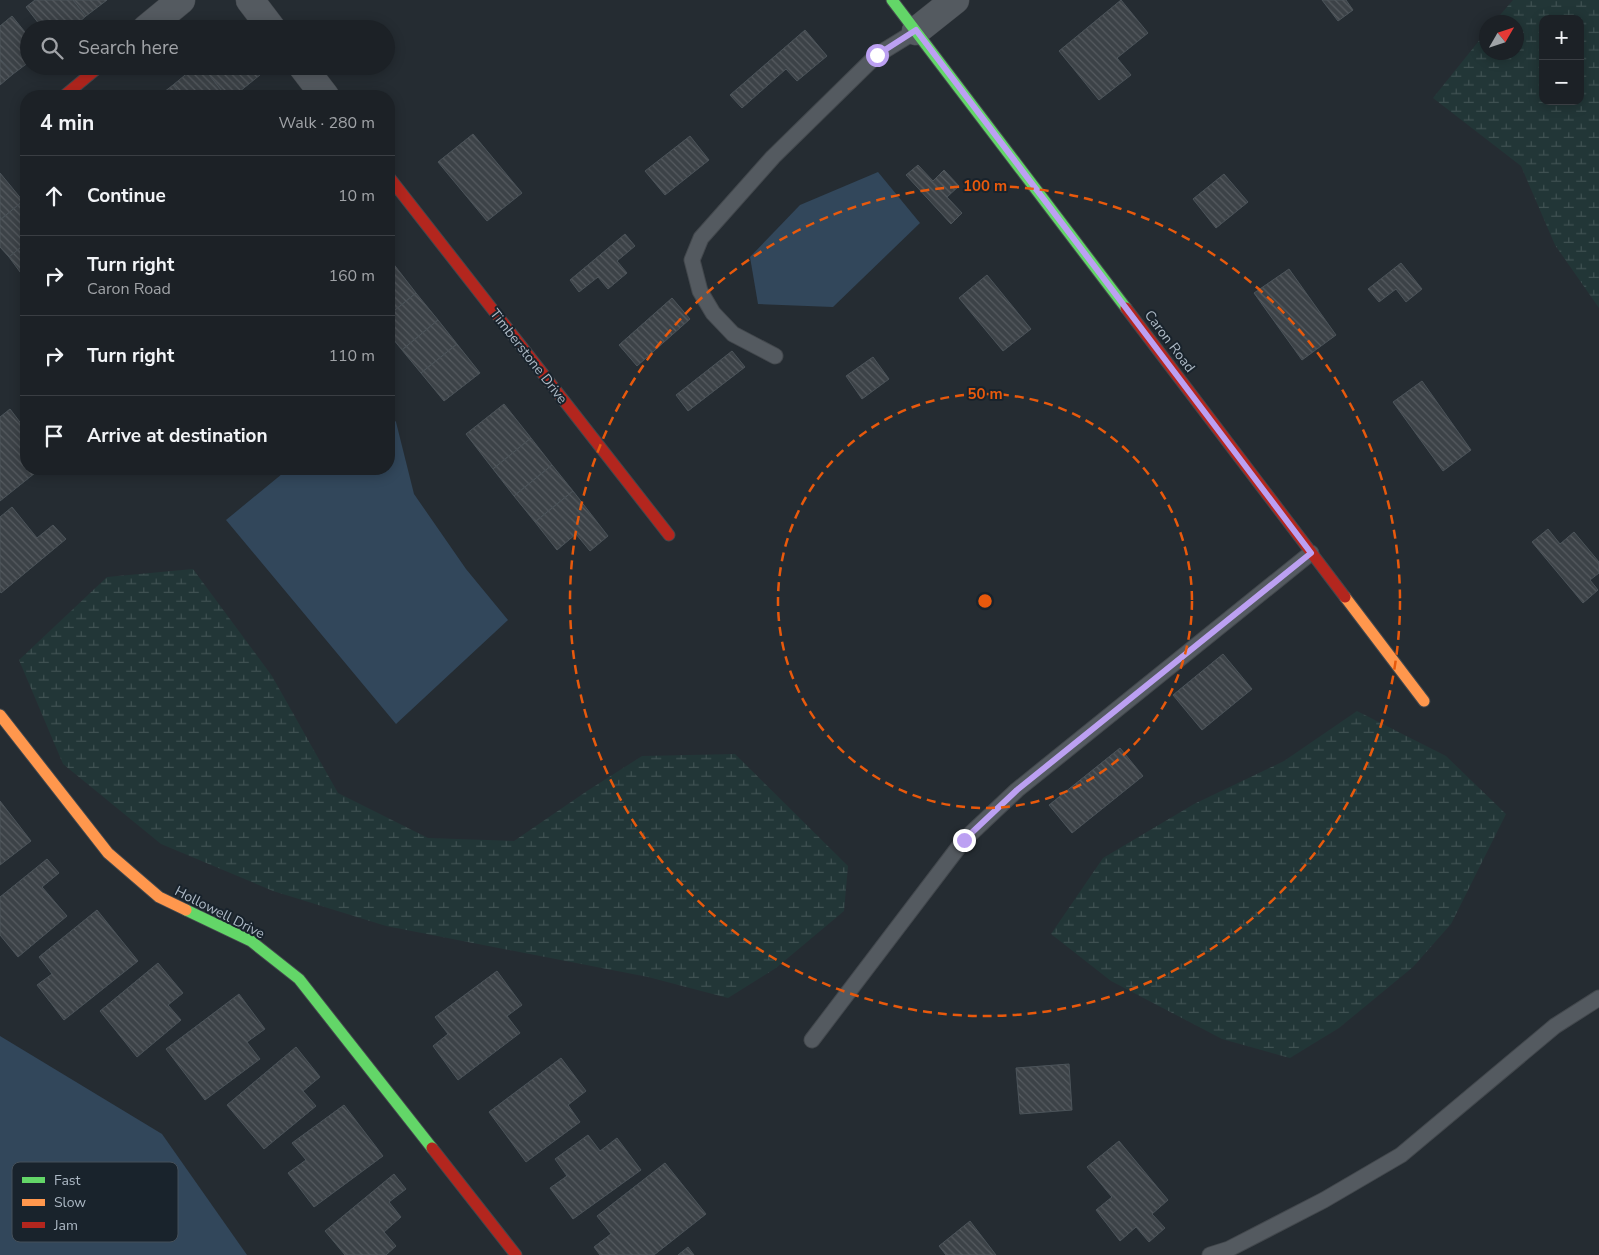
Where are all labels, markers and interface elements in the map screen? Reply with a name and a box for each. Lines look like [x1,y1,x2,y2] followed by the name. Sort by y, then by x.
[1479,15,1524,60] north arrow
[1539,15,1584,105] map controls
[1539,15,1584,60] button: +
[20,20,395,75] search box
[38,34,66,62] icon: search
[78,35,179,61] text: Search here
[866,44,889,67] route start
[1539,60,1584,105] button: −
[40,109,94,137] text: 4 min
[279,112,375,134] text: Walk · 280 m
[963,176,1007,196] text: 100 m
[40,182,68,210] icon: ahead
[87,183,166,209] text: Continue
[338,185,375,207] text: 10 m
[87,252,174,278] text: Turn right
[40,262,68,290] icon: right
[328,265,375,287] text: 160 m
[87,278,171,300] text: Caron Road
[486,305,572,408] street label: Timberstone Drive
[1140,306,1199,376] street label: Caron Road
[40,342,68,370] icon: right
[87,343,174,369] text: Turn right
[328,345,375,367] text: 110 m
[967,384,1003,404] text: 50 m
[40,422,68,450] icon: arrive
[87,423,268,449] text: Arrive at destination
[976,592,994,610] centre of rings
[953,829,976,852] route end
[172,882,268,943] street label: Hollowell Drive
[12,1162,178,1242] legend
[54,1171,80,1190] text: Fast
[54,1193,86,1212] text: Slow
[53,1216,78,1235] text: Jam

